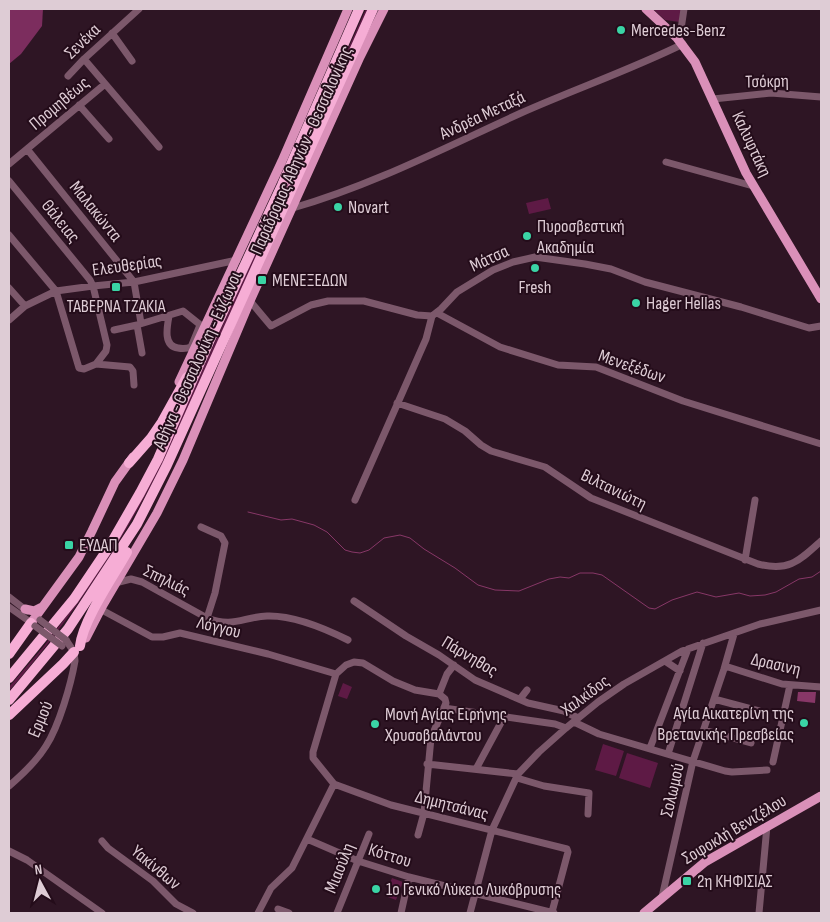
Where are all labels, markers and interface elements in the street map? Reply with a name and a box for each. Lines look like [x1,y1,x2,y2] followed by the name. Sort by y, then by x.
[60,19,105,63] street label: Σενέκα
[631,20,726,41] place label: Mercedes-Benz
[615,24,627,36] marker: Mercedes-Benz
[246,43,357,258] street label: Παράδρομος Αθηνών - Θεσσαλονίκης
[745,71,789,92] street label: Τσόκρη
[25,72,94,135] street label: Προμηθέως
[435,86,529,145] street label: Ανδρέα Μεταξά
[727,108,776,180] street label: Καλυφτάκη
[65,177,127,246] street label: Μαλακώντα
[37,195,84,247] street label: Θάλειας
[348,197,390,218] place label: Novart
[332,201,344,213] marker: Novart
[536,216,625,258] place label: Πυροσβεστική Ακαδημία
[521,230,533,242] marker: Πυροσβεστική Ακαδημία
[467,240,512,276] street label: Μάτσα
[91,250,163,281] street label: Ελευθερίας
[529,262,541,274] marker: Fresh
[148,267,246,454] street label: Αθήνα - Θεσσαλονίκη - Εύζωνοι
[272,270,348,291] place label: ΜΕΝΕΞΕΔΩΝ
[256,274,268,286] marker: ΜΕΝΕΞΕΔΩΝ
[518,277,552,298] place label: Fresh
[110,281,122,293] marker: ΤΑΒΕΡΝΑ ΤΖΑΚΙΑ
[646,293,721,314] place label: Hager Hellas
[67,296,166,317] place label: ΤΑΒΕΡΝΑ ΤΖΑΚΙΑ
[630,297,642,309] marker: Hager Hellas
[596,345,668,388] street label: Μενεξέδων
[578,465,650,514] street label: Βιλτανιώτη
[79,535,118,556] place label: ΕΥΔΑΠ
[63,539,75,551] marker: ΕΥΔΑΠ
[140,560,194,601] street label: Σπηλιάς
[194,612,243,643] street label: Λόγγου
[438,632,502,681] street label: Πάρνηθος
[749,649,803,680] street label: Δρασινη
[556,670,614,721] street label: Χαλκίδος
[23,698,57,741] street label: Ερμού
[657,703,794,745] place label: Αγία Αικατερίνη της Βρετανικής Πρεσβείας
[384,704,507,746] place label: Μονή Αγίας Ειρήνης Χρυσοβαλάντου
[798,717,810,729] marker: Αγία Αικατερίνη της Βρετανικής Πρεσβείας
[369,718,381,730] marker: Μονή Αγίας Ειρήνης Χρυσοβαλάντου
[656,761,689,819] street label: Σολωμού
[413,786,491,825] street label: Δημητσάνας
[678,790,790,869] street label: Σοφοκλή Βενιζέλου
[366,839,414,872] street label: Κόττου
[320,840,359,896] street label: Μιαούλη
[127,841,185,894] street label: Υακίνθων
[15,857,65,907] north arrow
[34,861,43,878] text: N
[697,871,772,892] place label: 2η ΚΗΦΙΣΙΑΣ
[681,875,693,887] marker: 2η ΚΗΦΙΣΙΑΣ
[386,879,561,900] place label: 1ο Γενικό Λύκειο Λυκόβρυσης
[370,883,382,895] marker: 1ο Γενικό Λύκειο Λυκόβρυσης

